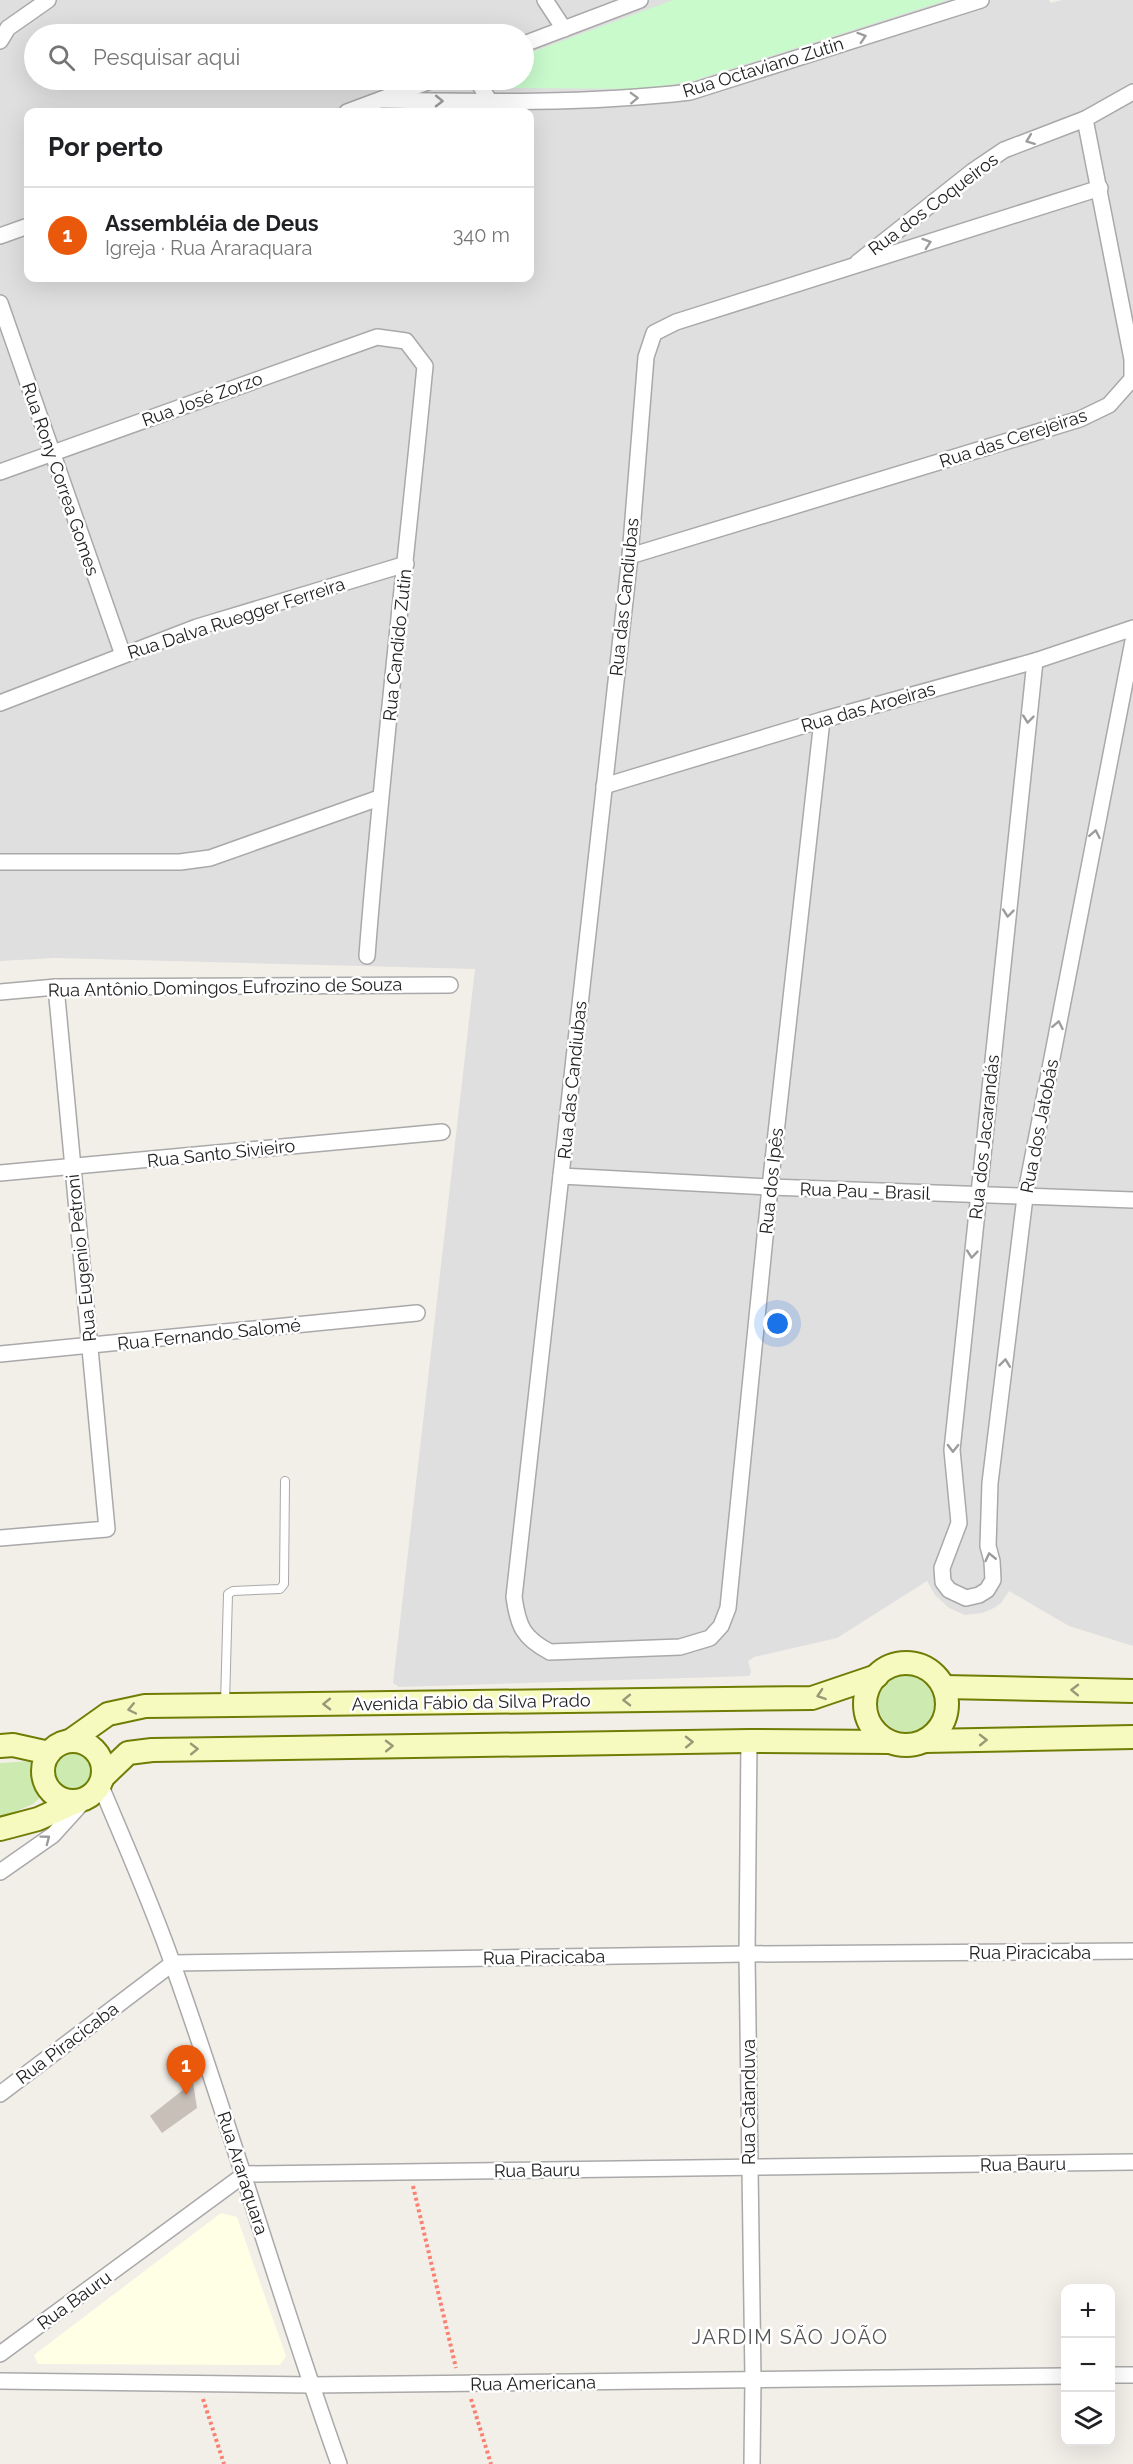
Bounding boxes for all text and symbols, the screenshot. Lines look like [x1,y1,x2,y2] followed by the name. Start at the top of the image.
[24,24,534,90] search box
[856,32,867,44] one-way arrow
[680,33,846,101] street label: Rua Octaviano Zutin
[45,41,78,74] icon: search
[93,44,240,70] text: Pesquisar aqui
[629,91,638,104] one-way arrow
[434,95,443,108] one-way arrow
[48,132,163,162] text: Por perto
[1026,133,1037,145] one-way arrow
[864,148,1002,260] street label: Rua dos Coqueiros
[105,210,319,236] text: Assembléia de Deus
[63,223,72,247] text: 1
[453,223,510,247] text: 340 m
[105,236,312,260] text: Igreja · Rua Araraquara
[921,238,932,251] one-way arrow
[139,367,265,431] street label: Rua José Zorzo
[18,380,104,579] street label: Rua Rony Correa Gomes
[937,404,1090,472] street label: Rua das Cerejeiras
[605,517,643,677] street label: Rua das Candiubas
[379,568,415,722] street label: Rua Candido Zutin
[125,573,347,663] street label: Rua Dalva Ruegger Ferreira
[798,678,938,736] street label: Rua das Aroeiras
[1022,715,1035,724] one-way arrow
[1088,829,1101,839] one-way arrow
[1002,909,1015,918] one-way arrow
[48,973,402,1001] street label: Rua Antônio Domingos Eufrozino de Souza
[553,1000,591,1160] street label: Rua das Candiubas
[1051,1021,1064,1031] one-way arrow
[965,1053,1003,1221] street label: Rua dos Jacarandás
[1016,1057,1062,1195] street label: Rua dos Jatobás
[755,1127,787,1235] street label: Rua dos Ipês
[146,1135,296,1171] street label: Rua Santo Sivieiro
[62,1173,100,1343] street label: Rua Eugenio Petroni
[799,1178,931,1204] street label: Rua Pau - Brasil
[966,1249,979,1258] one-way arrow
[763,1309,792,1338] your location
[116,1314,302,1354] street label: Rua Fernando Salomé
[998,1358,1010,1367] one-way arrow
[947,1443,960,1452] one-way arrow
[984,1552,997,1562] one-way arrow
[1070,1684,1079,1696] one-way arrow
[817,1688,827,1700] one-way arrow
[351,1689,591,1715] street label: Avenida Fábio da Silva Prado
[623,1694,632,1706] one-way arrow
[323,1698,332,1710] one-way arrow
[128,1701,138,1714] one-way arrow
[979,1734,988,1746] one-way arrow
[684,1735,693,1748] one-way arrow
[384,1740,393,1752] one-way arrow
[189,1743,198,1755] one-way arrow
[40,1835,51,1846] one-way arrow
[969,1942,1091,1963] street label: Rua Piracicaba
[483,1945,605,1969] street label: Rua Piracicaba
[12,1998,122,2088] street label: Rua Piracicaba
[738,2039,759,2165] street label: Rua Catanduva
[166,2046,206,2095] pin: 1
[213,2109,273,2237] street label: Rua Araraquara
[980,2153,1066,2175] street label: Rua Bauru
[494,2159,580,2181] street label: Rua Bauru
[33,2266,115,2334] street label: Rua Bauru
[1061,2284,1115,2446] map controls
[1061,2284,1115,2338] button: +
[692,2325,888,2349] district label: JARDIM SÃO JOÃO
[1061,2338,1115,2392] button: −
[470,2371,596,2395] street label: Rua Americana
[1061,2392,1115,2446] button: layers

